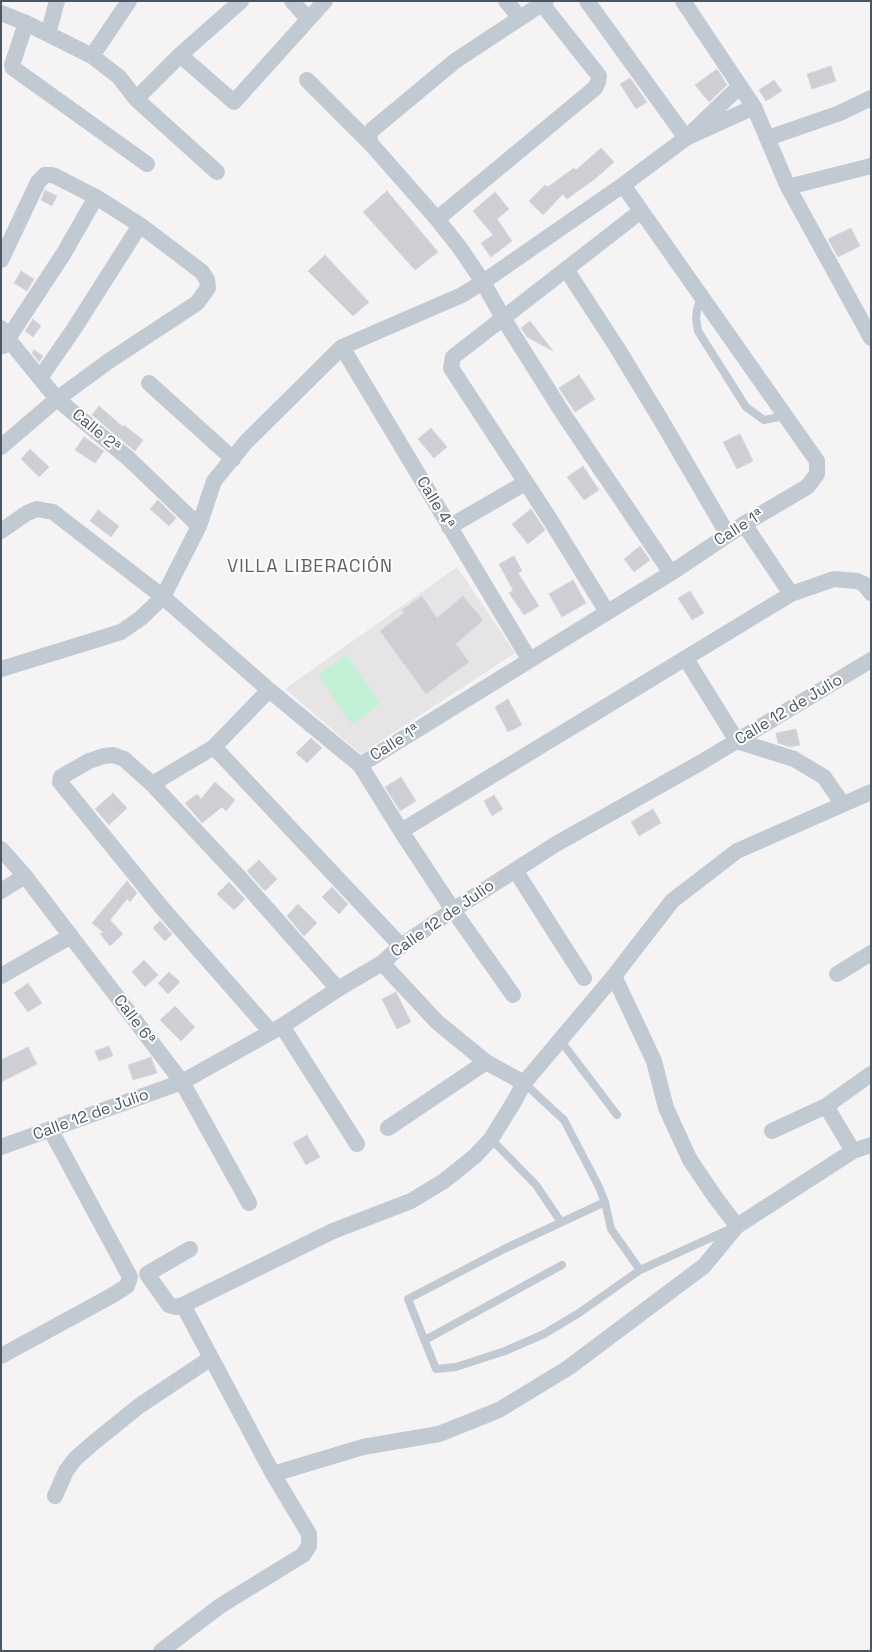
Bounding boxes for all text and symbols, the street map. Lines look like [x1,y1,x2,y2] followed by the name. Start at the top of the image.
[68,405,124,457] street label: Calle 2ª
[412,473,458,533] street label: Calle 4ª
[711,505,767,551] street label: Calle 1ª
[225,556,395,578] district label: VILLA LIBERACIÓN
[732,670,846,750] street label: Calle 12 de Julio
[367,720,423,766] street label: Calle 1ª
[388,876,498,962] street label: Calle 12 de Julio
[109,991,159,1049] street label: Calle 6ª
[30,1085,152,1145] street label: Calle 12 de Julio

